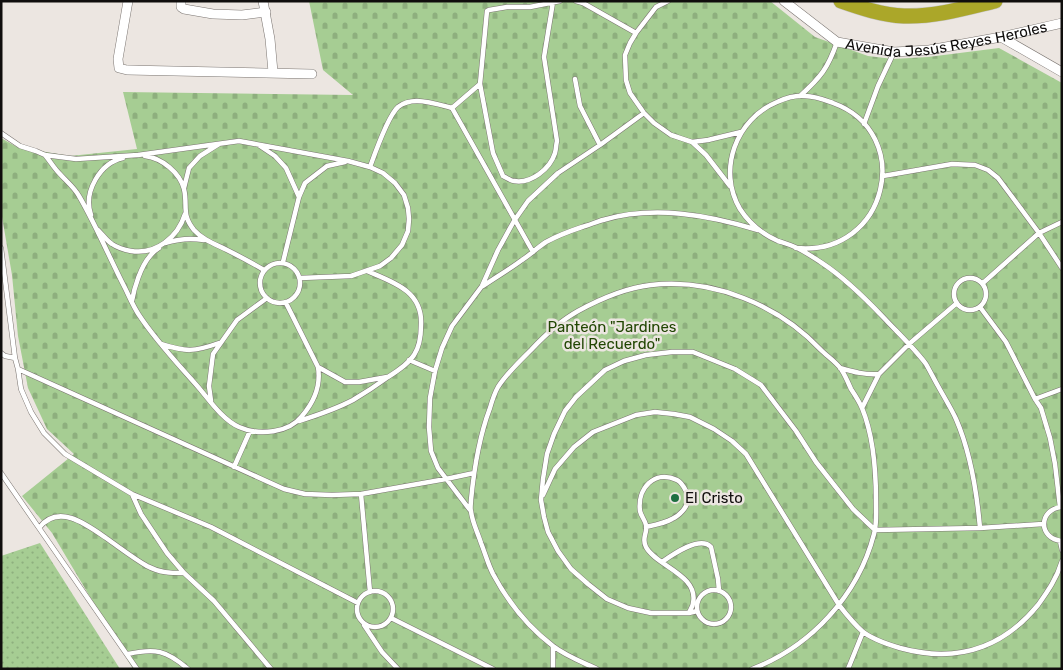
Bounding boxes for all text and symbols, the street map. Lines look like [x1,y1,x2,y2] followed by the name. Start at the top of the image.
[844,18,1049,61] street label: Avenida Jesús Reyes Heroles
[548,318,677,353] park label: Panteón "Jardines del Recuerdo"
[685,489,743,507] place label: El Cristo
[669,492,681,504] marker: El Cristo

